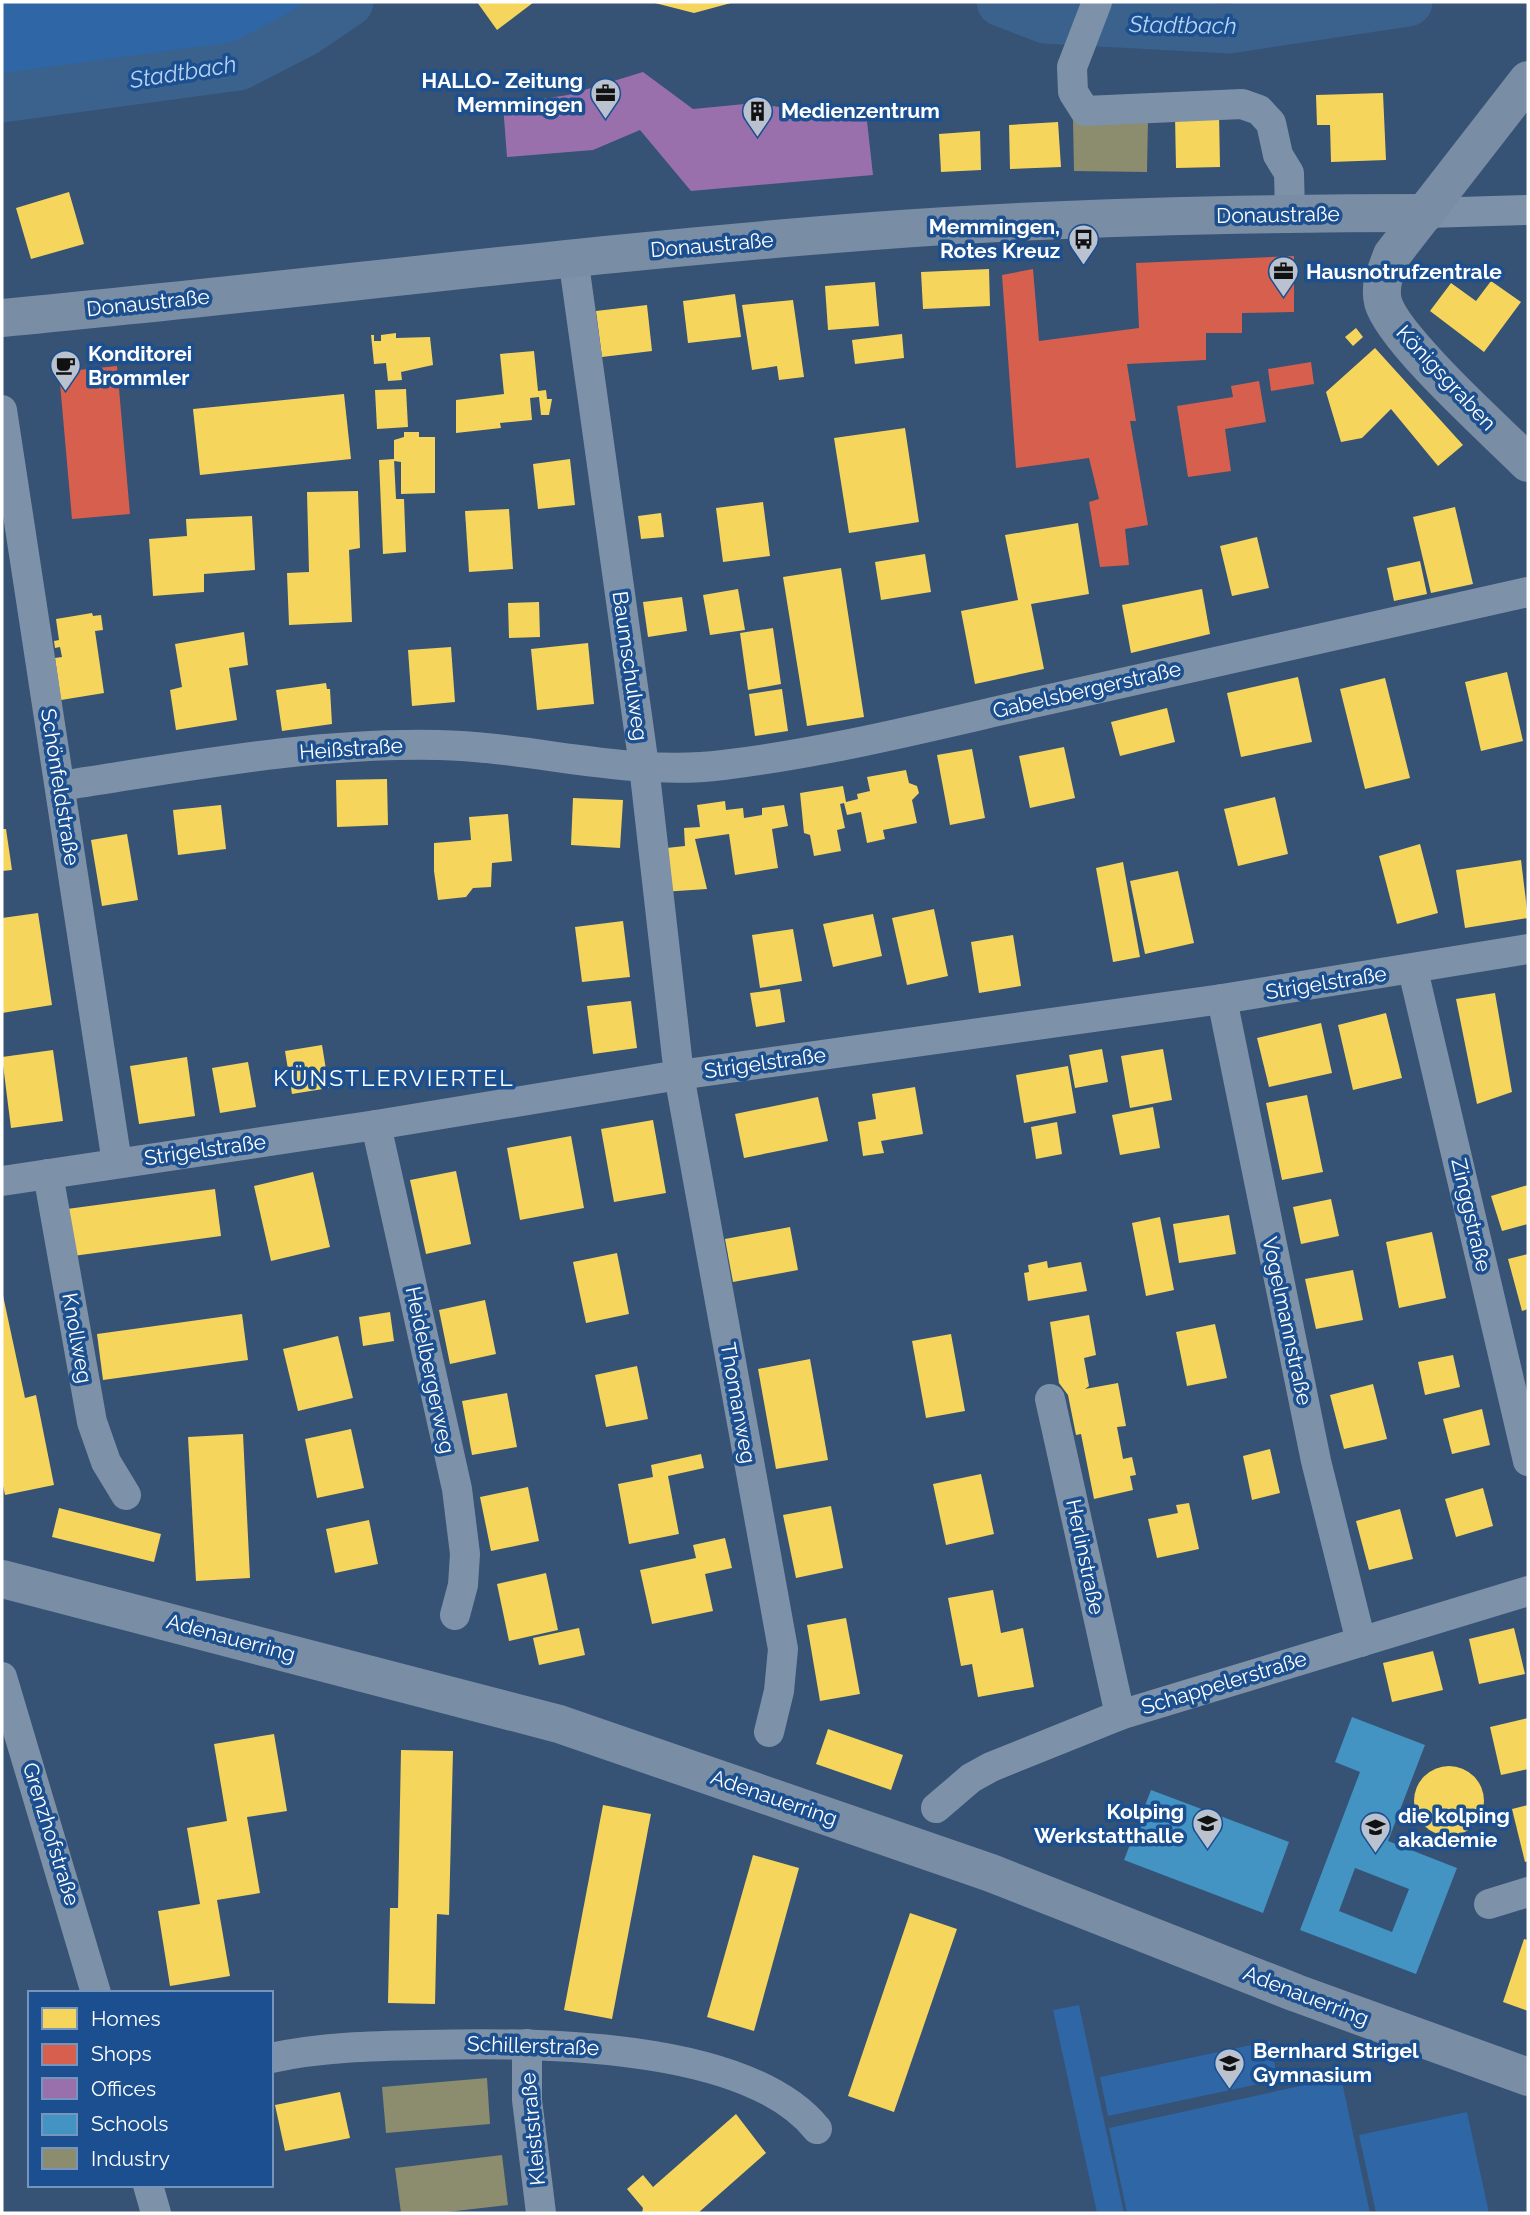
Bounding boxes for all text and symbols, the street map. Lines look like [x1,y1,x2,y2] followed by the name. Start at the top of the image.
[1128,10,1237,39] water label: Stadtbach
[127,50,238,93] water label: Stadtbach
[421,68,583,117] place label: HALLO- Zeitung Memmingen
[589,76,623,120] office icon: HALLO- Zeitung Memmingen
[741,94,775,138] building icon: Medienzentrum
[781,98,940,123] place label: Medienzentrum
[1216,201,1340,228] street label: Donaustraße
[929,214,1060,263] place label: Memmingen, Rotes Kreuz
[1066,222,1100,266] bus stop icon: Memmingen, Rotes Kreuz
[649,227,775,262] street label: Donaustraße
[1266,255,1300,299] office icon: Hausnotrufzentrale
[1306,259,1502,284] place label: Hausnotrufzentrale
[85,284,211,321] street label: Donaustraße
[1391,320,1501,435] street label: Königsgraben
[88,341,192,390] place label: Konditorei Brommler
[48,349,82,393] cafe icon: Konditorei Brommler
[608,589,653,742] street label: Baumschulweg
[990,656,1183,723] street label: Gabelsbergerstraße
[36,707,85,867] street label: Schönfeldstraße
[298,732,404,765] street label: Heißstraße
[1264,961,1388,1004] street label: Strigelstraße
[703,1042,827,1083] street label: Strigelstraße
[273,1064,515,1091] district label: KÜNSTLERVIERTEL
[143,1129,267,1170] street label: Strigelstraße
[1446,1156,1497,1274] street label: Zinggstraße
[1257,1234,1318,1407] street label: Vogelmannstraße
[401,1284,460,1456] street label: Heidelbergerweg
[57,1291,98,1385] street label: Knollweg
[716,1341,761,1465] street label: Thomanweg
[1061,1497,1110,1617] street label: Herlinstraße
[164,1608,298,1667] street label: Adenauerring
[1138,1646,1309,1720] street label: Schappelerstraße
[18,1759,85,1908] street label: Grenzhofstraße
[708,1764,841,1831] street label: Adenauerring
[1034,1799,1184,1848] place label: Kolping Werkstatthalle
[1398,1803,1510,1852] place label: die kolping akademie
[1190,1807,1224,1851] school or university icon: Kolping Werkstatthalle
[1358,1811,1392,1855] school or university icon: die kolping akademie
[1240,1960,1372,2031] street label: Adenauerring
[28,1991,273,2187] legend
[91,2006,161,2031] text: Homes
[467,2031,599,2060] street label: Schillerstraße
[1253,2038,1419,2087] place label: Bernhard Strigel Gymnasium
[91,2041,152,2066] text: Shops
[1213,2046,1247,2090] school or university icon: Bernhard Strigel Gymnasium
[515,2072,550,2186] street label: Kleiststraße
[91,2076,156,2101] text: Offices
[91,2111,168,2136] text: Schools
[91,2146,170,2171] text: Industry

